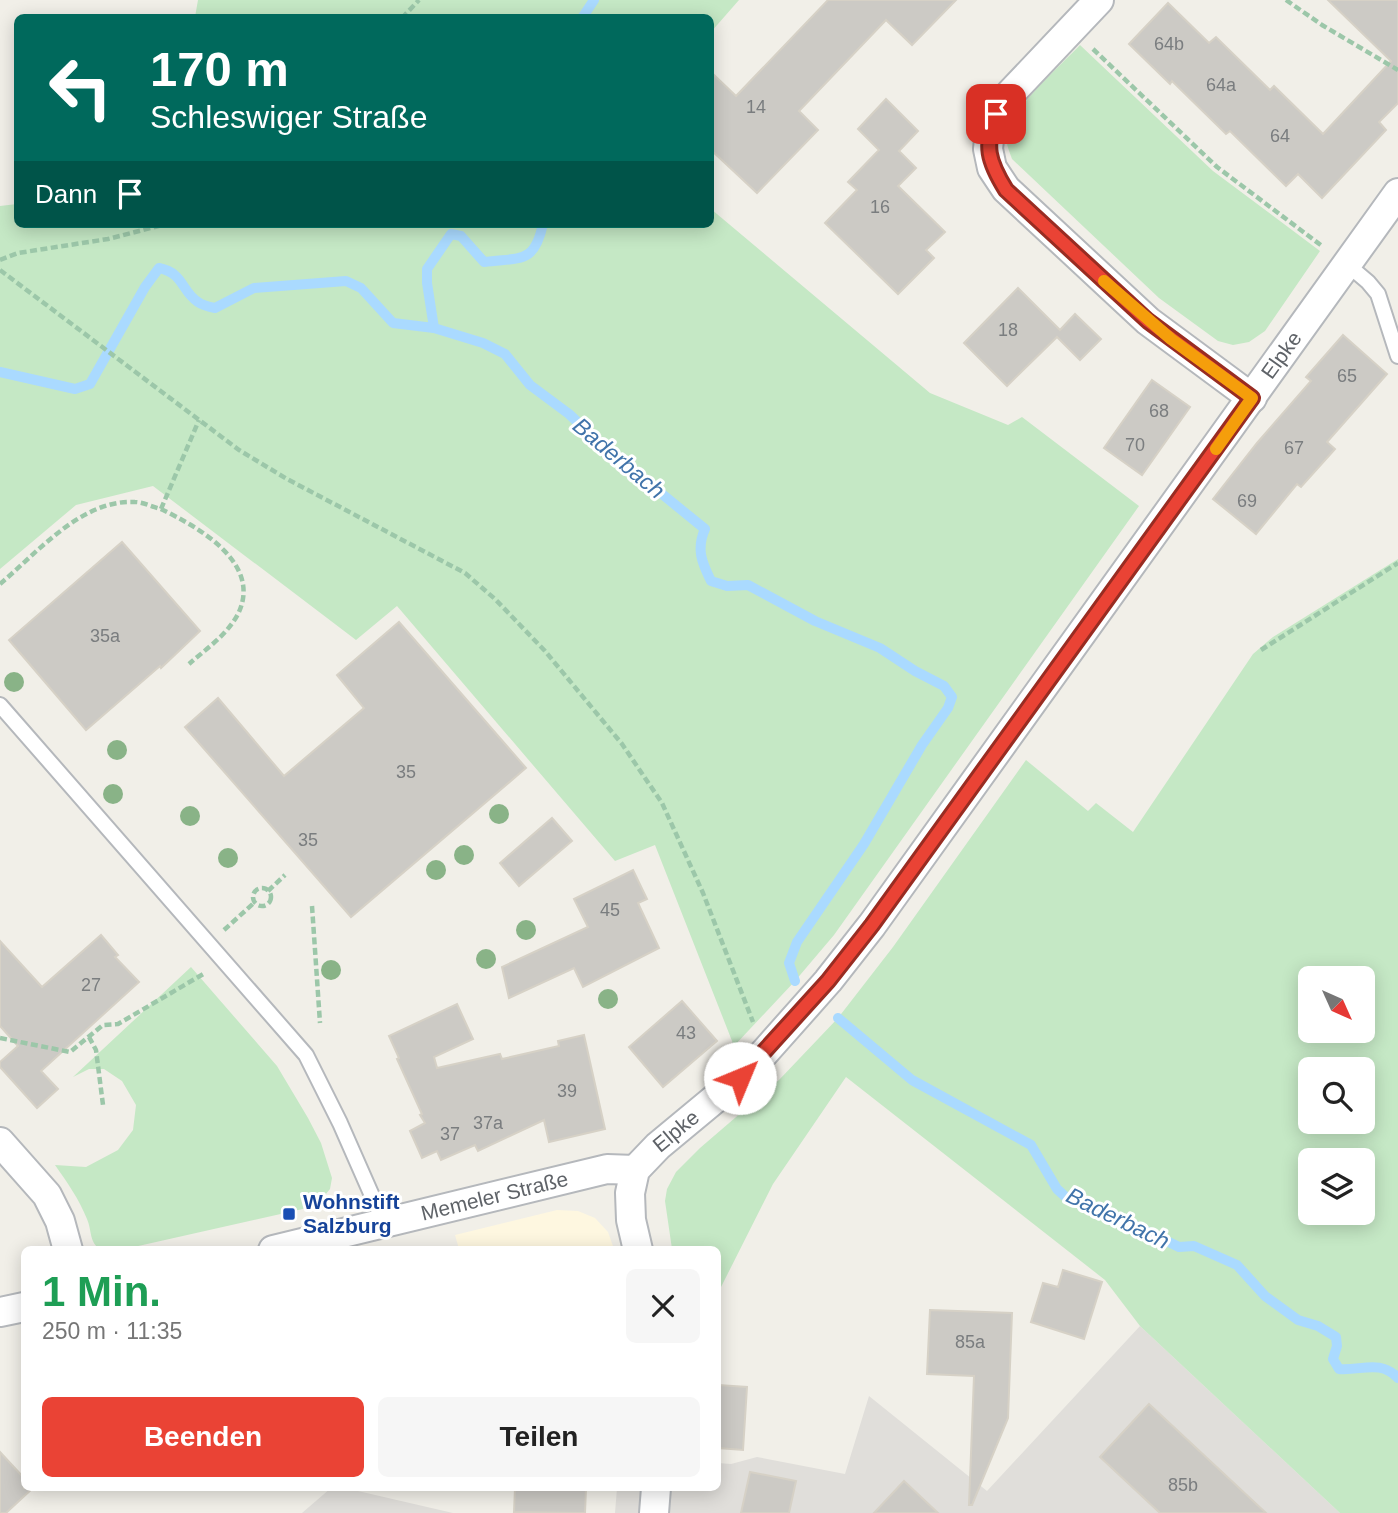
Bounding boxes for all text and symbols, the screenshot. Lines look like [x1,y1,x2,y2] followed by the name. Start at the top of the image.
[1154,34,1184,54] house number: 64b
[35,42,126,133] icon: left
[150,42,289,96] text: 170 m
[1206,75,1237,95] house number: 64a
[966,84,1026,144] pin
[977,95,1015,133] icon: arrive
[746,97,766,117] house number: 14
[150,99,427,135] text: Schleswiger Straße
[1270,126,1290,146] house number: 64
[111,175,149,213] icon: arrive
[35,179,97,209] text: Dann
[870,197,890,217] house number: 16
[998,320,1018,340] house number: 18
[1256,327,1306,383] street label: Elpke
[1337,366,1357,386] house number: 65
[1149,401,1169,421] house number: 68
[568,412,670,504] water label: Baderbach
[1125,435,1145,455] house number: 70
[1284,438,1304,458] house number: 67
[1237,491,1257,511] house number: 69
[90,626,121,646] house number: 35a
[396,762,416,782] house number: 35
[298,830,318,850] house number: 35
[600,900,620,920] house number: 45
[1298,966,1376,1043] north arrow
[1298,966,1375,1225] map controls
[81,975,101,995] house number: 27
[676,1023,696,1043] house number: 43
[703,1041,777,1115] position arrow
[1298,1057,1375,1134] button: search
[557,1081,577,1101] house number: 39
[648,1105,703,1156] street label: Elpke
[473,1113,504,1133] house number: 37a
[440,1124,460,1144] house number: 37
[1298,1148,1375,1225] button: layers
[419,1167,570,1225] street label: Memeler Straße
[1062,1182,1174,1254] water label: Baderbach
[303,1190,399,1237] place label: Wohnstift Salzburg
[281,1206,297,1222] marker: Wohnstift Salzburg
[42,1268,161,1315] text: 1 Min.
[626,1269,700,1343] button: close
[42,1318,182,1344] text: 250 m · 11:35
[955,1332,986,1352] house number: 85a
[42,1397,364,1477] button: Beenden
[378,1397,700,1477] button: Teilen
[1168,1475,1198,1495] house number: 85b

